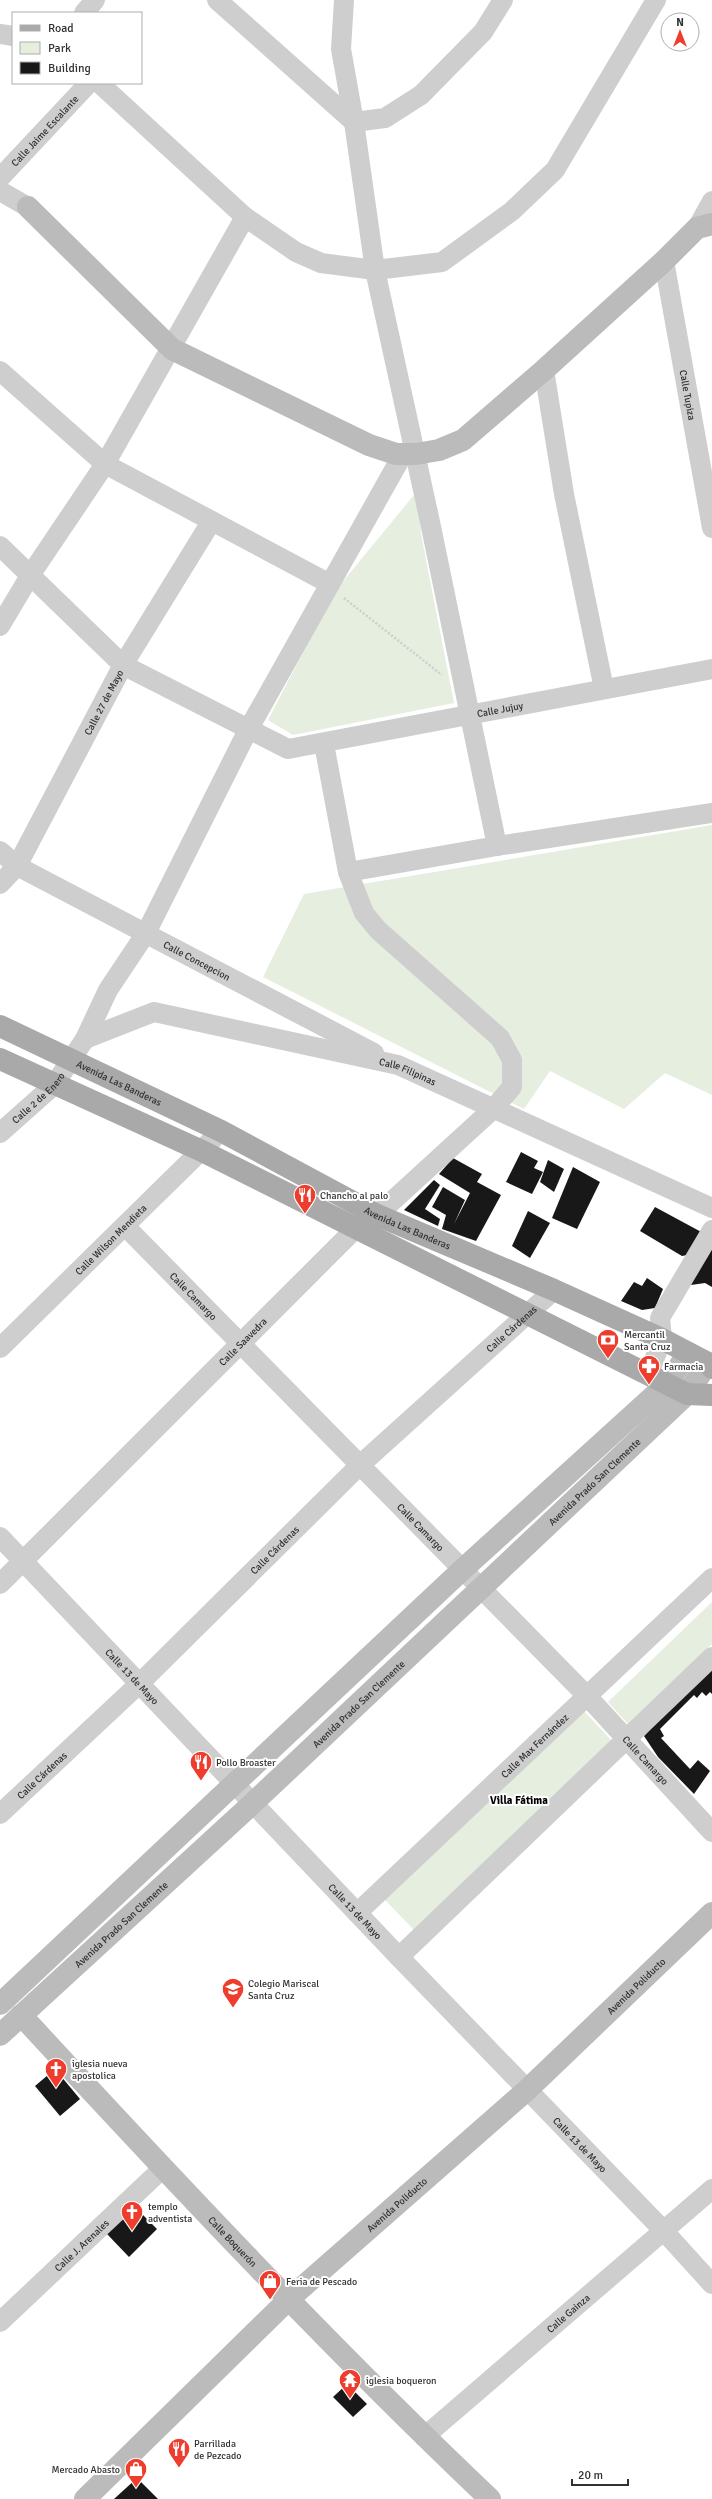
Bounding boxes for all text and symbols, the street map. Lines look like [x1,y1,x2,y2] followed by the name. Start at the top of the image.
[12,12,142,84] legend
[660,12,700,52] north arrow
[676,16,684,29] text: N
[48,21,74,36] text: Road
[48,41,71,56] text: Park
[48,61,91,76] text: Building
[9,93,81,169] street label: Calle Jaime Escalante
[677,369,698,421] street label: Calle Tupiza
[82,668,126,737] street label: Calle 27 de Mayo
[476,700,525,720] street label: Calle Jujuy
[161,939,232,984] street label: Calle Concepcion
[378,1056,438,1089] street label: Calle Filipinas
[74,1058,164,1109] street label: Avenida Las Banderas
[10,1070,68,1127] street label: Calle 2 de Enero
[292,1182,318,1215] restaurant icon: Chancho al palo
[320,1190,388,1202] place label: Chancho al palo
[73,1202,150,1278] street label: Calle Wilson Mendieta
[362,1204,453,1253] street label: Avenida Las Banderas
[167,1270,219,1323] street label: Calle Camargo
[484,1303,540,1355] street label: Calle Cárdenas
[217,1316,270,1369] street label: Calle Saavedra
[595,1327,621,1360] bank icon: Mercantil Santa Cruz
[624,1329,671,1353] place label: Mercantil Santa Cruz
[636,1353,662,1386] pharmacy icon: Farmacia
[664,1361,703,1373] place label: Farmacia
[546,1436,643,1529] street label: Avenida Prado San Clemente
[394,1501,446,1554] street label: Calle Camargo
[248,1523,302,1577] street label: Calle Cárdenas
[102,1647,161,1707] street label: Calle 13 de Mayo
[310,1658,408,1751] street label: Avenida Prado San Clemente
[499,1711,572,1781] street label: Calle Max Fernández
[620,1734,671,1788] street label: Calle Camargo
[15,1749,70,1802] street label: Calle Cárdenas
[188,1749,214,1782] restaurant icon: Pollo Broaster
[216,1757,276,1769] place label: Pollo Broaster
[490,1794,548,1807] district label: Villa Fátima
[72,1879,171,1971] street label: Avenida Prado San Clemente
[325,1881,384,1942] street label: Calle 13 de Mayo
[605,1956,668,2017] street label: Avenida Poliducto
[220,1976,246,2009] school or university icon: Colegio Mariscal Santa Cruz
[248,1978,319,2002] place label: Colegio Mariscal Santa Cruz
[43,2056,69,2089] church icon: iglesia nueva apostolica
[72,2058,128,2082] place label: iglesia nueva apostolica
[550,2115,609,2175] street label: Calle 13 de Mayo
[365,2175,430,2235] street label: Avenida Poliducto
[119,2199,145,2232] church icon: templo adventista
[148,2201,192,2225] place label: templo adventista
[205,2214,259,2270] street label: Calle Boquerón
[52,2217,112,2274] street label: Calle J. Arenales
[257,2268,283,2301] shop icon: Feria de Pescado
[286,2276,357,2288] place label: Feria de Pescado
[545,2292,593,2336] street label: Calle Gainza
[337,2367,363,2400] temple icon: iglesia boqueron
[366,2375,437,2387] place label: iglesia boqueron
[166,2436,192,2469] restaurant icon: Parrillada de Pezcado
[194,2438,241,2462] place label: Parrillada de Pezcado
[123,2456,149,2489] shop icon: Mercado Abasto
[572,2461,628,2487] scale bar
[52,2464,120,2476] place label: Mercado Abasto
[578,2468,603,2483] text: 20 m

